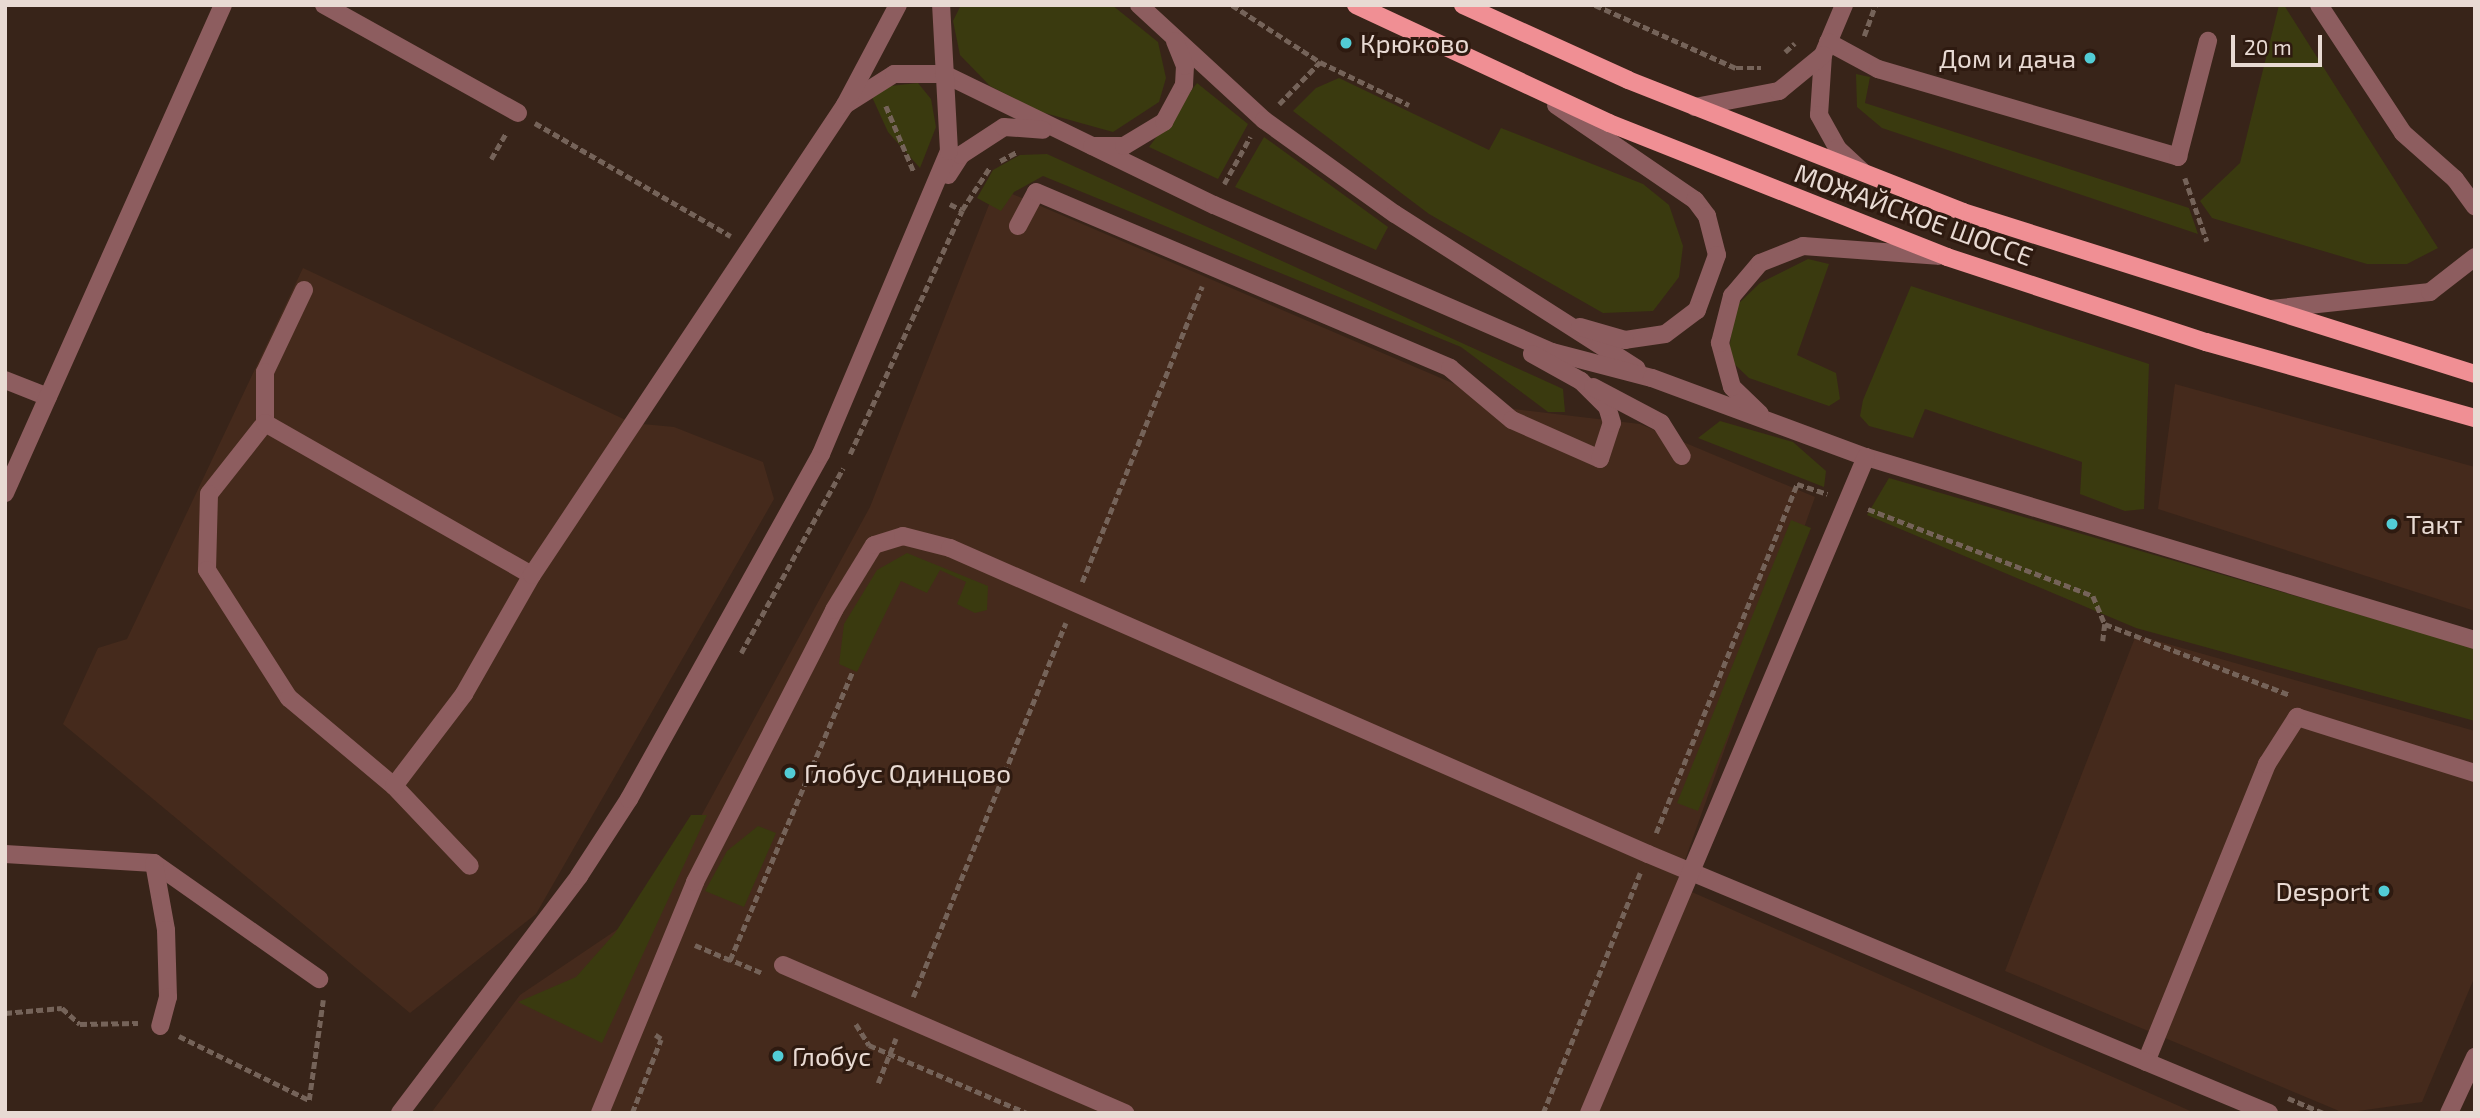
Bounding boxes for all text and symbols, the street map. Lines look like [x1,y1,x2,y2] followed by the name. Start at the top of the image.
[2235,21,2326,65] scale bar
[1360,27,1469,59] place label: Крюково
[2244,34,2292,59] text: 20 m
[1338,35,1354,51] marker: Крюково
[1939,42,2076,74] place label: Дом и дача
[2082,50,2098,66] marker: Дом и дача
[1791,156,2037,272] street label: МОЖАЙСКОЕ ШОССЕ
[2406,508,2462,540] place label: Такт
[2384,516,2400,532] marker: Такт
[804,757,1011,789] place label: Глобус Одинцово
[782,765,798,781] marker: Глобус Одинцово
[2275,875,2370,907] place label: Desport
[2376,883,2392,899] marker: Desport
[792,1040,871,1072] place label: Глобус
[770,1048,786,1064] marker: Глобус

